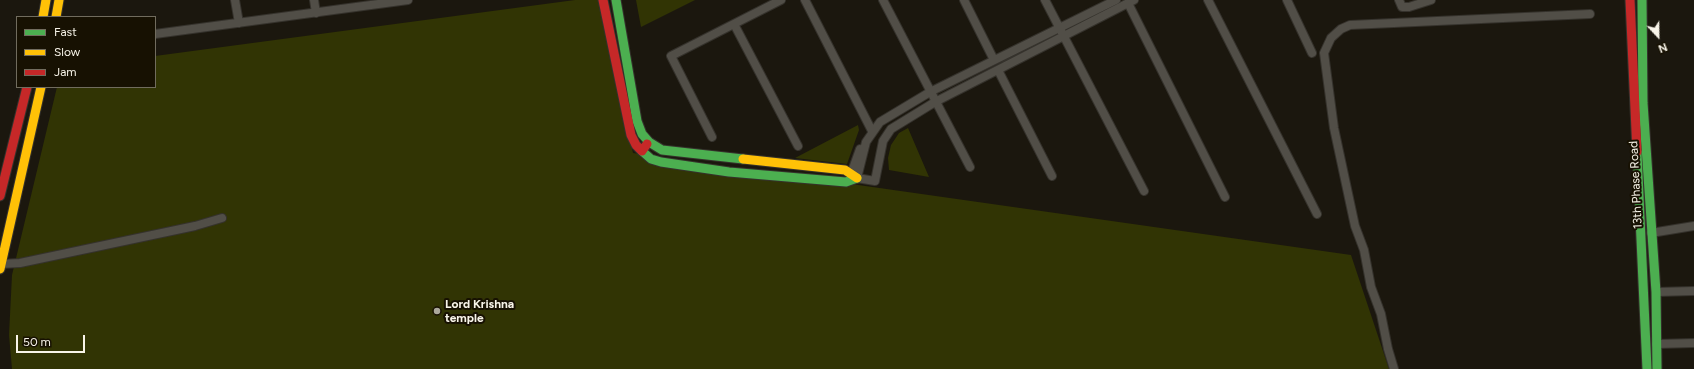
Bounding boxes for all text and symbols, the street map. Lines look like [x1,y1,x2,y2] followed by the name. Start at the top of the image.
[16,16,156,88] legend
[1638,16,1678,56] north arrow
[54,25,77,39] text: Fast
[1656,40,1669,55] text: N
[54,45,80,59] text: Slow
[54,65,77,79] text: Jam
[1627,141,1645,229] street label: 13th Phase Road
[445,297,514,325] place label: Lord Krishna temple
[432,306,442,316] marker: Lord Krishna temple
[18,327,87,353] scale bar
[23,335,51,349] text: 50 m

